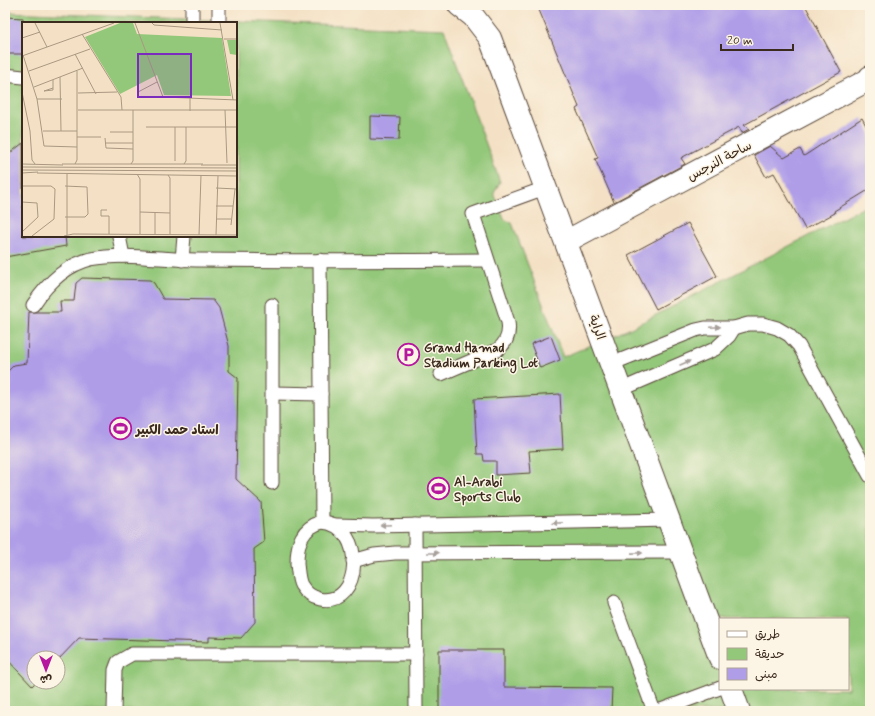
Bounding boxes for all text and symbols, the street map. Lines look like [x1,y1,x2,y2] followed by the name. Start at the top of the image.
[22,22,237,237] inset map
[721,26,793,52] scale bar
[727,33,753,49] text: 20 m
[684,137,755,186] street label: ساحة النرجس
[584,313,609,342] street label: الراية
[709,324,721,331] one-way arrow
[424,340,538,374] place label: Grand Hamad Stadium Parking Lot
[395,341,421,367] parking icon: Grand Hamad Stadium Parking Lot
[679,360,690,366] one-way arrow
[108,416,134,442] sports icon: استاد حمد الكبير
[134,422,219,439] place label: استاد حمد الكبير
[454,474,521,506] place label: Al-Arabi Sports Club
[425,475,451,501] sports icon: Al-Arabi Sports Club
[551,520,564,526] one-way arrow
[380,522,392,529] one-way arrow
[427,550,440,556] one-way arrow
[631,550,644,556] one-way arrow
[719,618,849,690] legend
[755,627,780,643] text: طريق
[755,647,784,663] text: حديقة
[26,650,66,690] north arrow
[755,667,778,683] text: مبنى
[40,672,52,686] text: ش

